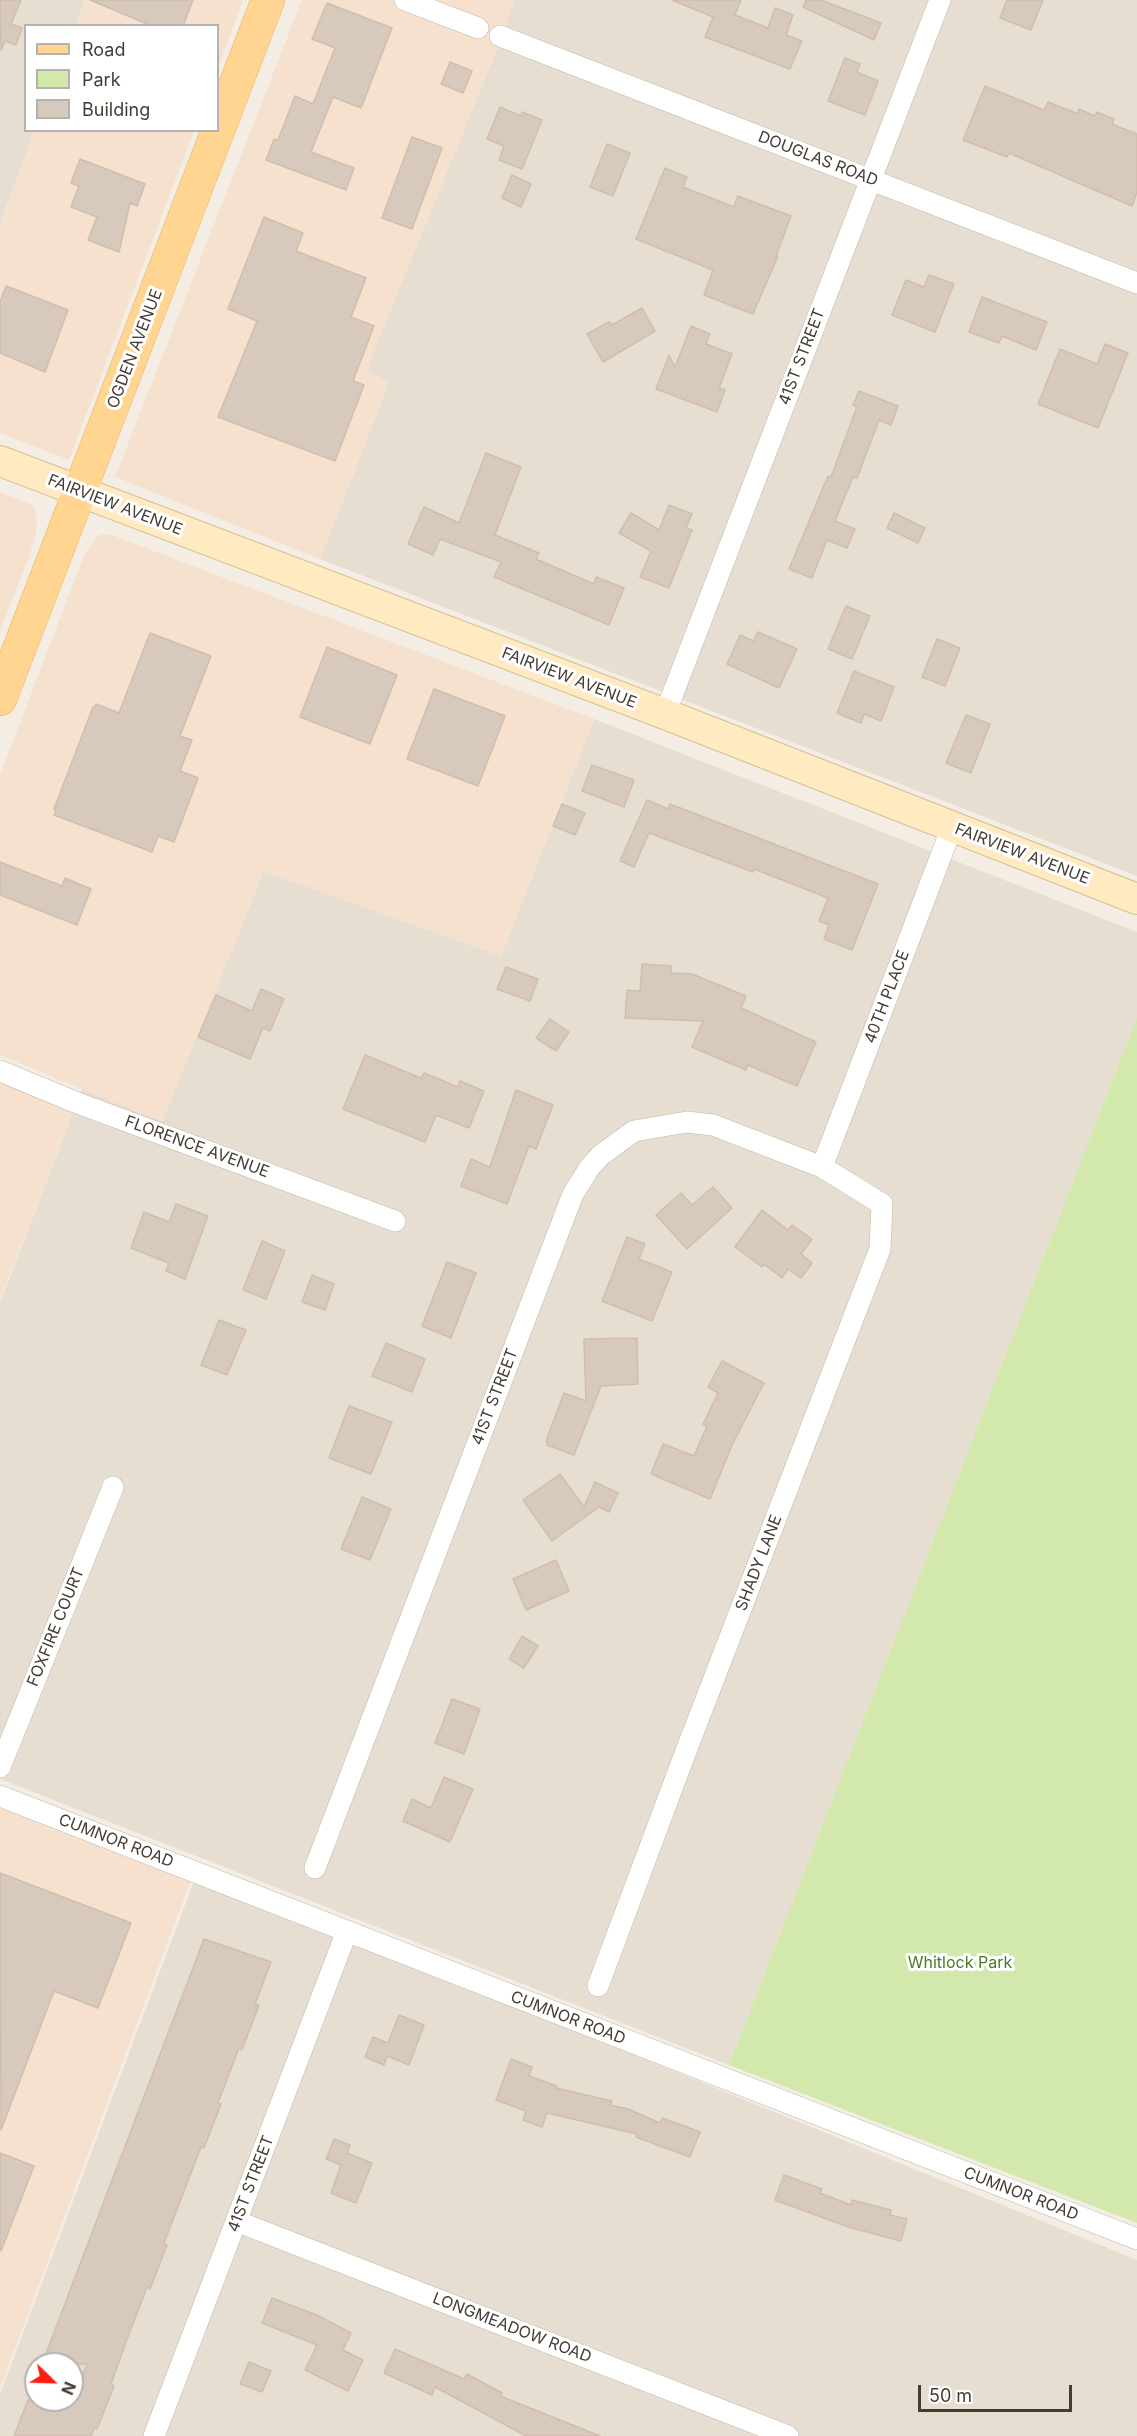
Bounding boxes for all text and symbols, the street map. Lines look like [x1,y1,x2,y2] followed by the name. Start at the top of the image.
[24,24,219,132] legend
[82,39,125,60] text: Road
[82,69,121,90] text: Park
[82,99,150,120] text: Building
[755,127,881,191] street label: DOUGLAS ROAD
[103,287,167,411] street label: OGDEN AVENUE
[775,306,829,408] street label: 41ST STREET
[45,470,185,540] street label: FAIRVIEW AVENUE
[499,643,639,713] street label: FAIRVIEW AVENUE
[952,819,1092,889] street label: FAIRVIEW AVENUE
[860,948,914,1046] street label: 40TH PLACE
[122,1112,272,1182] street label: FLORENCE AVENUE
[468,1346,522,1448] street label: 41ST STREET
[732,1512,786,1614] street label: SHADY LANE
[23,1565,89,1689] street label: FOXFIRE COURT
[56,1810,176,1872] street label: CUMNOR ROAD
[908,1953,1012,1973] park label: Whitlock Park
[508,1987,628,2049] street label: CUMNOR ROAD
[224,2133,278,2235] street label: 41ST STREET
[961,2163,1081,2225] street label: CUMNOR ROAD
[430,2289,594,2367] street label: LONGMEADOW ROAD
[24,2352,84,2412] north arrow
[921,2373,1076,2411] scale bar
[57,2379,80,2398] text: N
[929,2385,972,2406] text: 50 m

